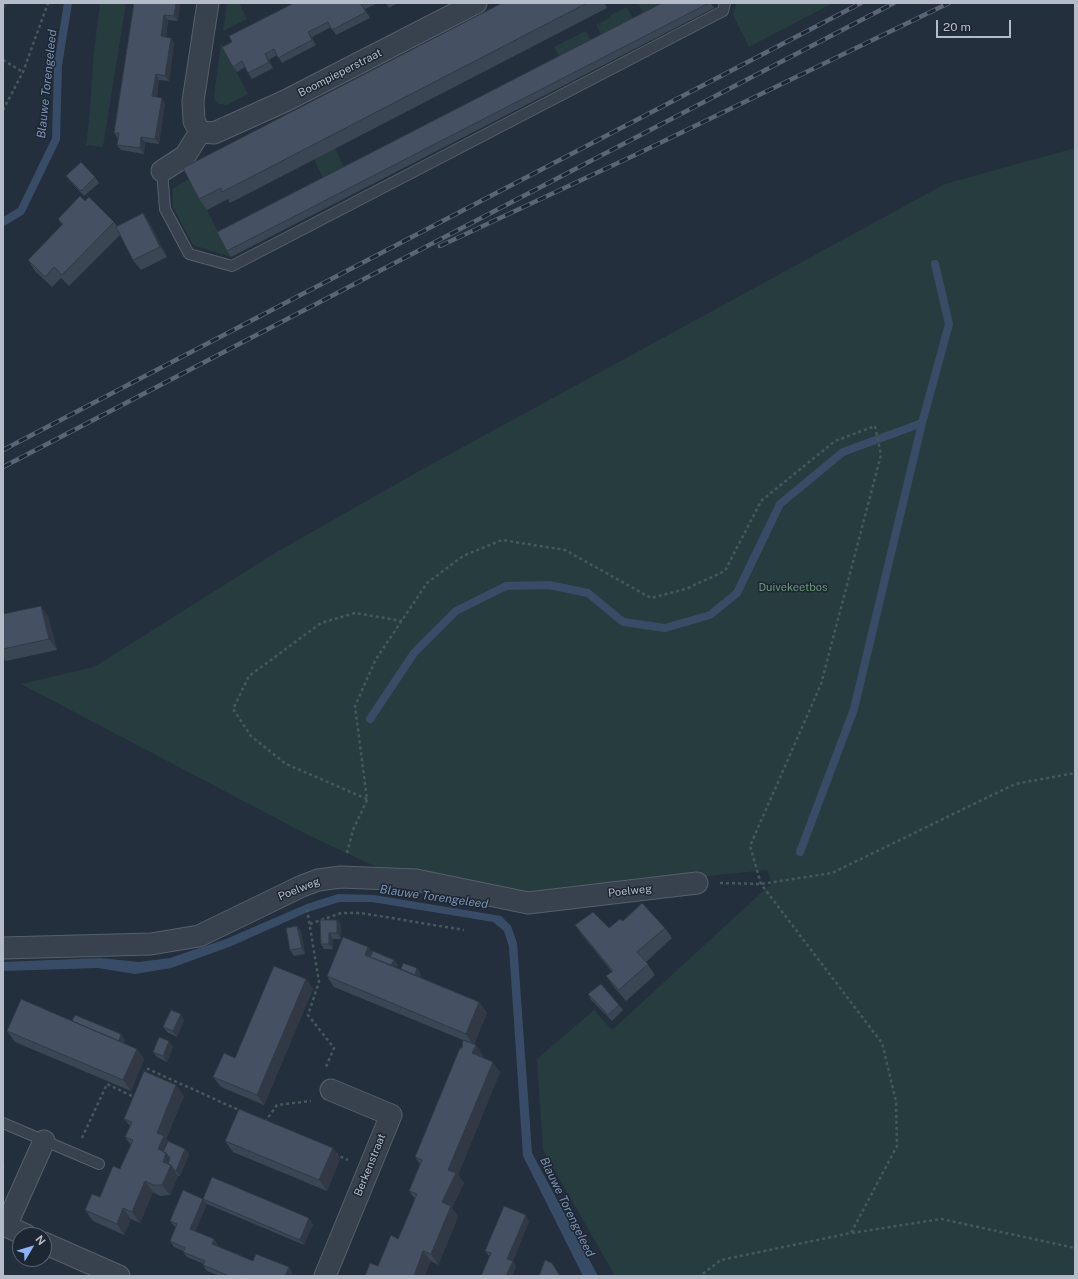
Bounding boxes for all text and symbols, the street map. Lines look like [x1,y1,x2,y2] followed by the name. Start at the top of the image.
[938,12,1013,38] scale bar
[943,20,971,34] text: 20 m
[34,29,60,139] water label: Blauwe Torengeleed
[296,46,384,100] street label: Boompieperstraat
[758,581,828,595] park label: Duivekeetbos
[276,875,322,903] street label: Poelweg
[379,882,489,912] water label: Blauwe Torengeleed
[607,882,653,900] street label: Poelweg
[351,1132,389,1198] street label: Berkenstraat
[537,1155,597,1259] water label: Blauwe Torengeleed
[12,1227,52,1267] north arrow
[33,1233,48,1247] text: N

